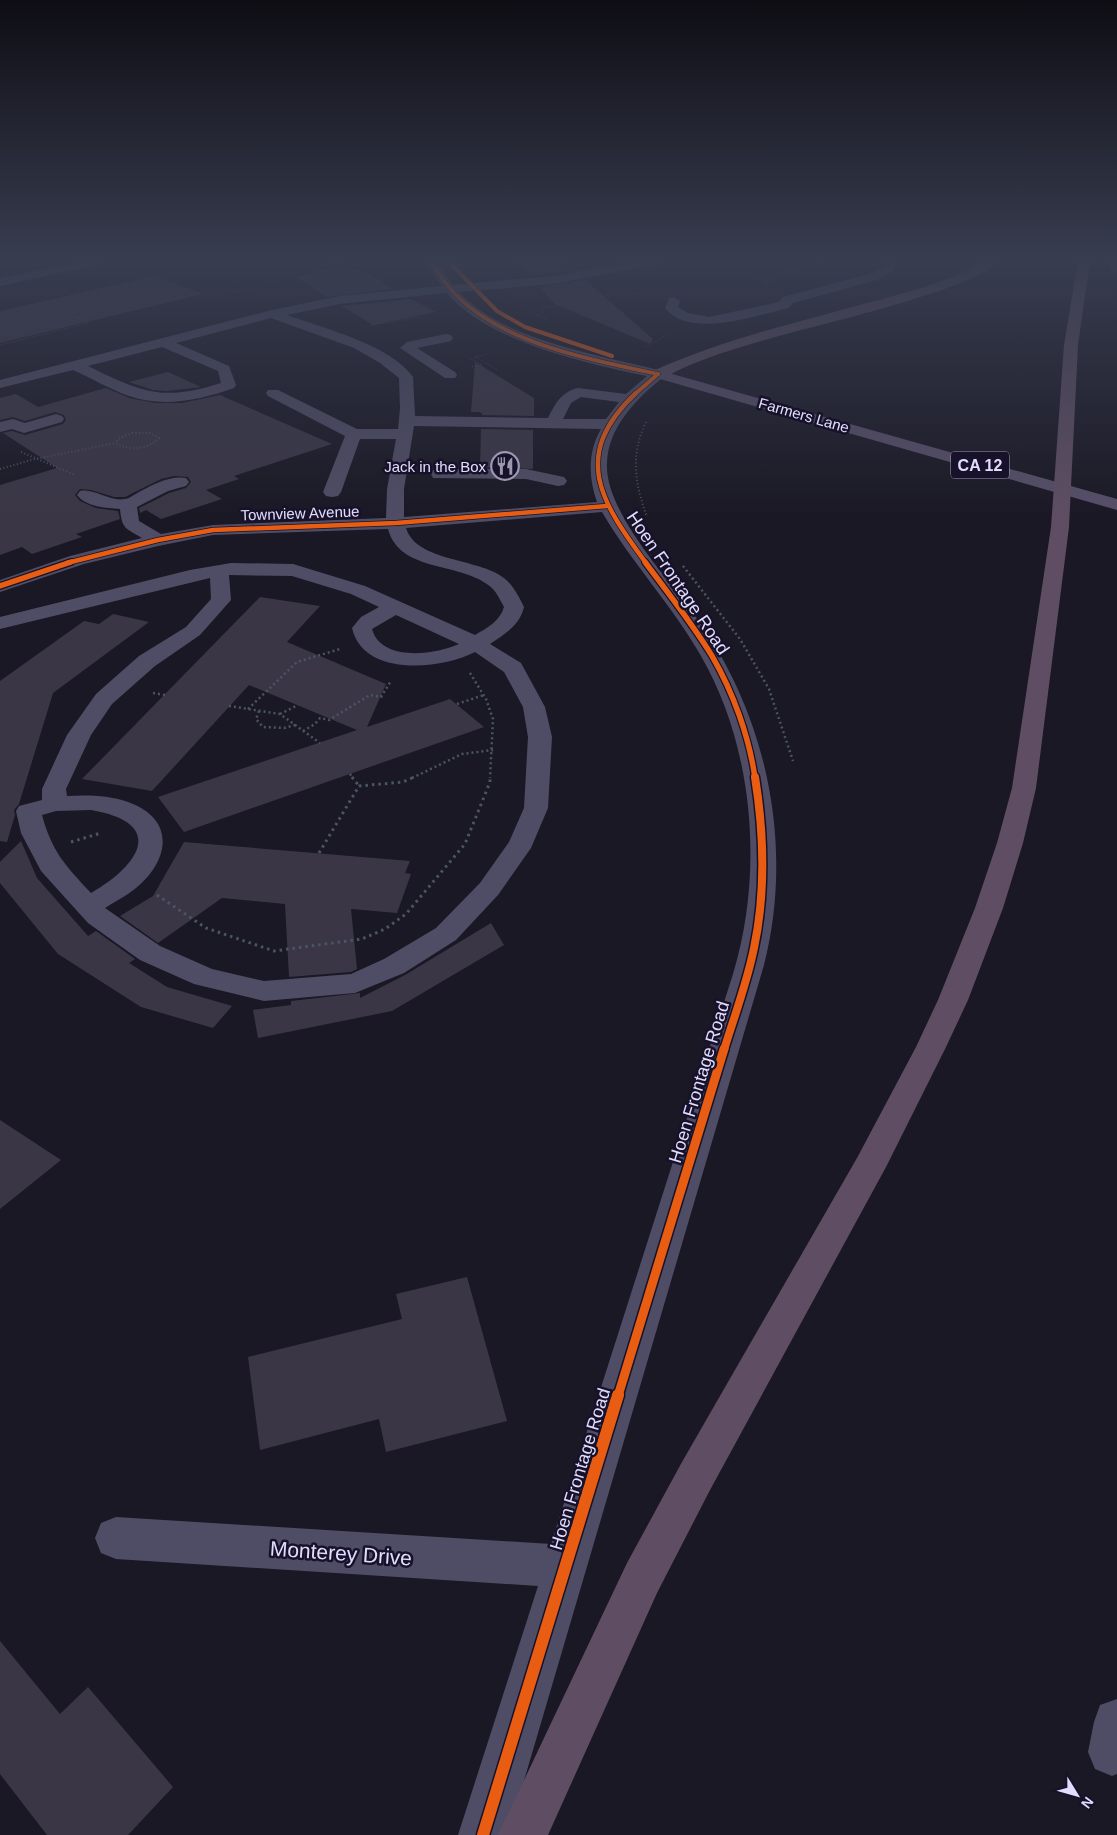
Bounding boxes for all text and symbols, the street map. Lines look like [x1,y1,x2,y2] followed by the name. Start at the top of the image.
[757,394,851,436] street label: Farmers Lane
[490,451,520,481] restaurant icon: Jack in the Box
[951,452,1009,478] road number: CA 12
[384,458,487,475] place label: Jack in the Box
[240,502,360,524] street label: Townview Avenue
[623,508,733,658] street label: Hoen Frontage Road
[665,999,733,1165] street label: Hoen Frontage Road
[546,1386,614,1552] street label: Hoen Frontage Road
[269,1537,413,1569] street label: Monterey Drive
[1052,1770,1102,1820] north arrow
[1078,1794,1097,1812] text: N

